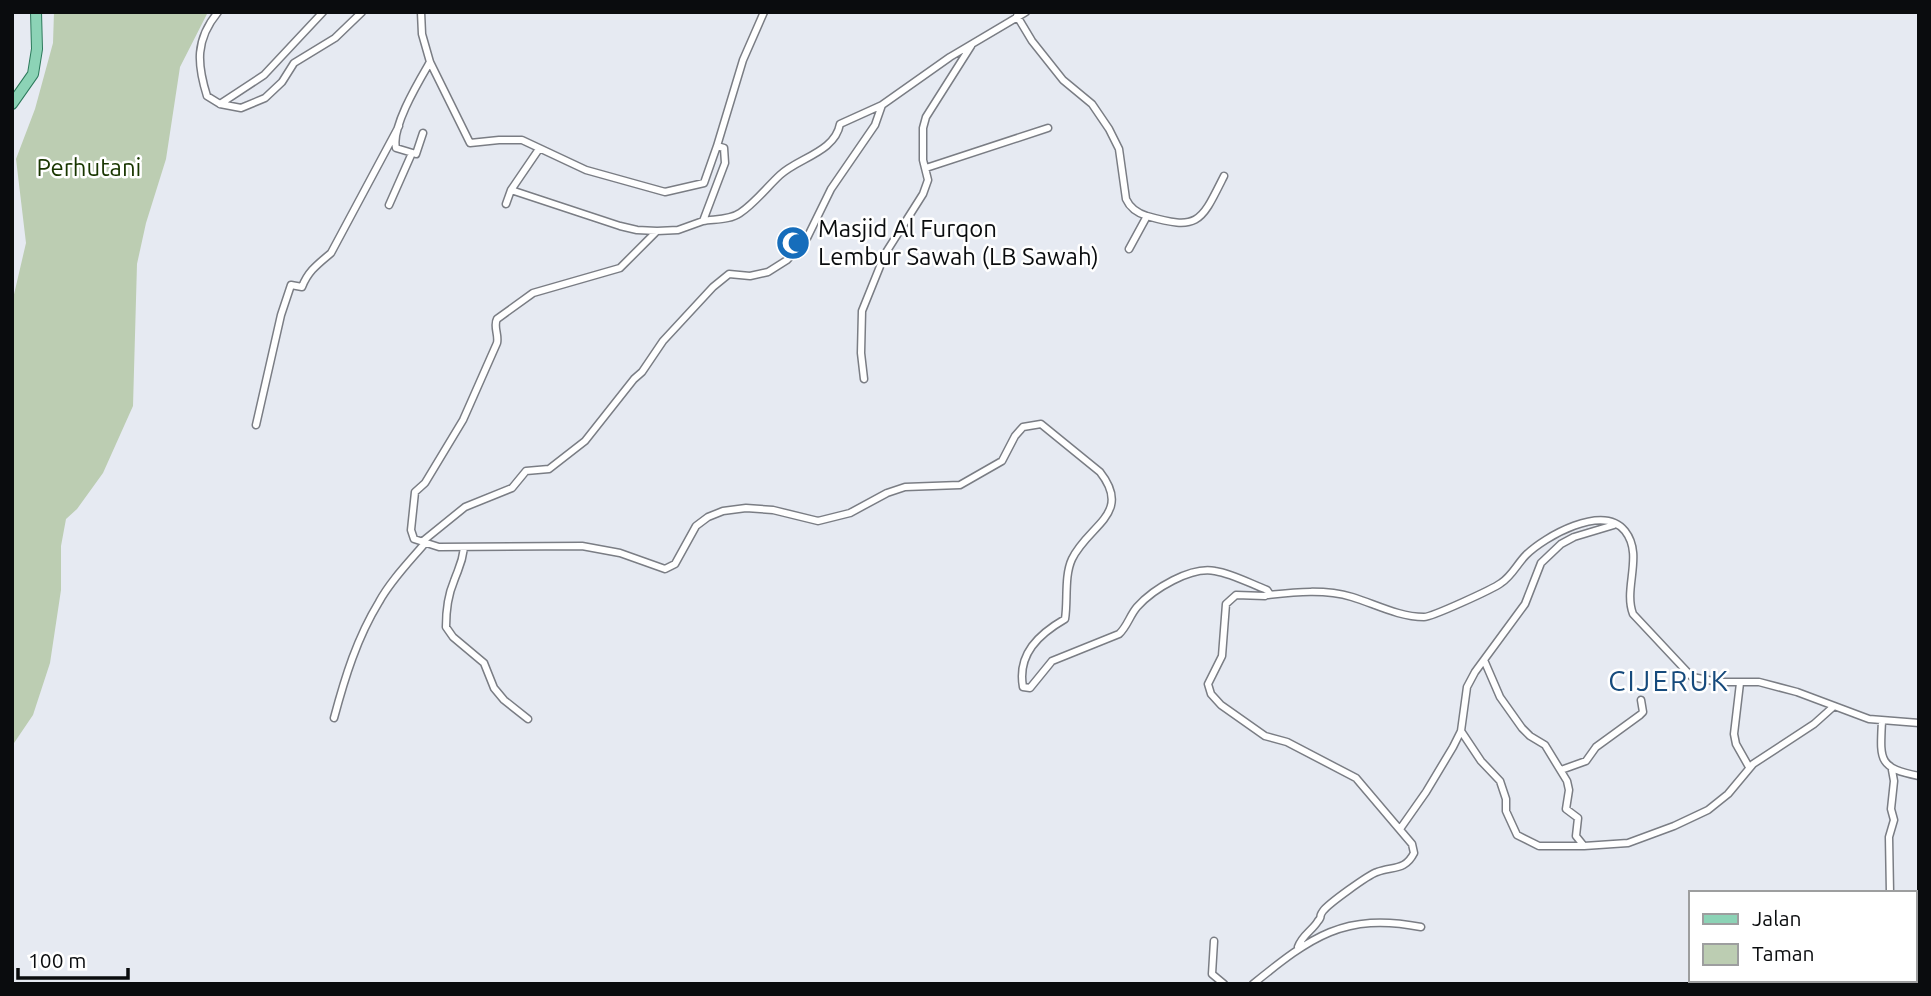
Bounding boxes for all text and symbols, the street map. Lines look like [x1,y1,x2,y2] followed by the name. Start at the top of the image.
[37,154,141,181] park label: Perhutani
[818,215,1099,270] place label: Masjid Al Furqon Lembur Sawah (LB Sawah)
[774,224,812,262] mosque icon: Masjid Al Furqon Lembur Sawah (LB Sawah)
[1608,665,1730,696] district label: CIJERUK
[1689,891,1917,982] legend
[1752,906,1801,930] text: Jalan
[18,936,128,980] scale bar
[1752,941,1815,965] text: Taman
[28,948,86,972] text: 100 m

